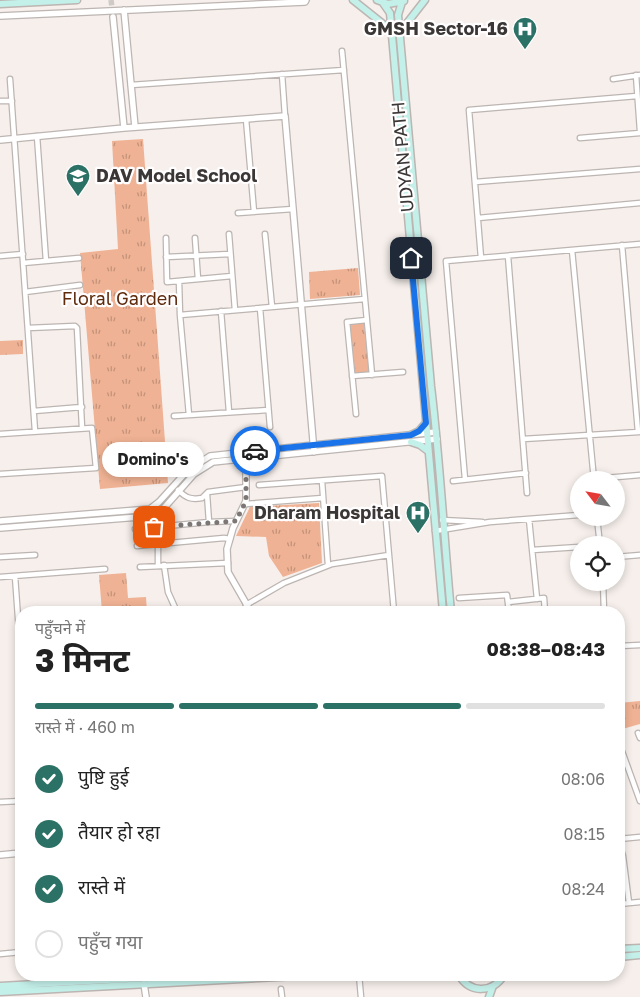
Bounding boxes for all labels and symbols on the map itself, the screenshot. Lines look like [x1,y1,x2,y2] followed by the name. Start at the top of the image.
[512,16,538,50] hospital icon: GMSH Sector-16
[364,17,508,39] place label: GMSH Sector-16
[386,101,418,213] street label: UDYAN PATH
[65,163,91,197] school or university icon: DAV Model School
[96,164,257,186] place label: DAV Model School
[390,237,432,279] pin
[62,287,178,309] park label: Floral Garden
[230,426,280,476] courier
[103,442,205,477] callout: Domino's
[570,471,625,526] north arrow
[405,500,431,534] hospital icon: Dharam Hospital
[254,501,400,523] place label: Dharam Hospital
[133,506,175,548] pin

